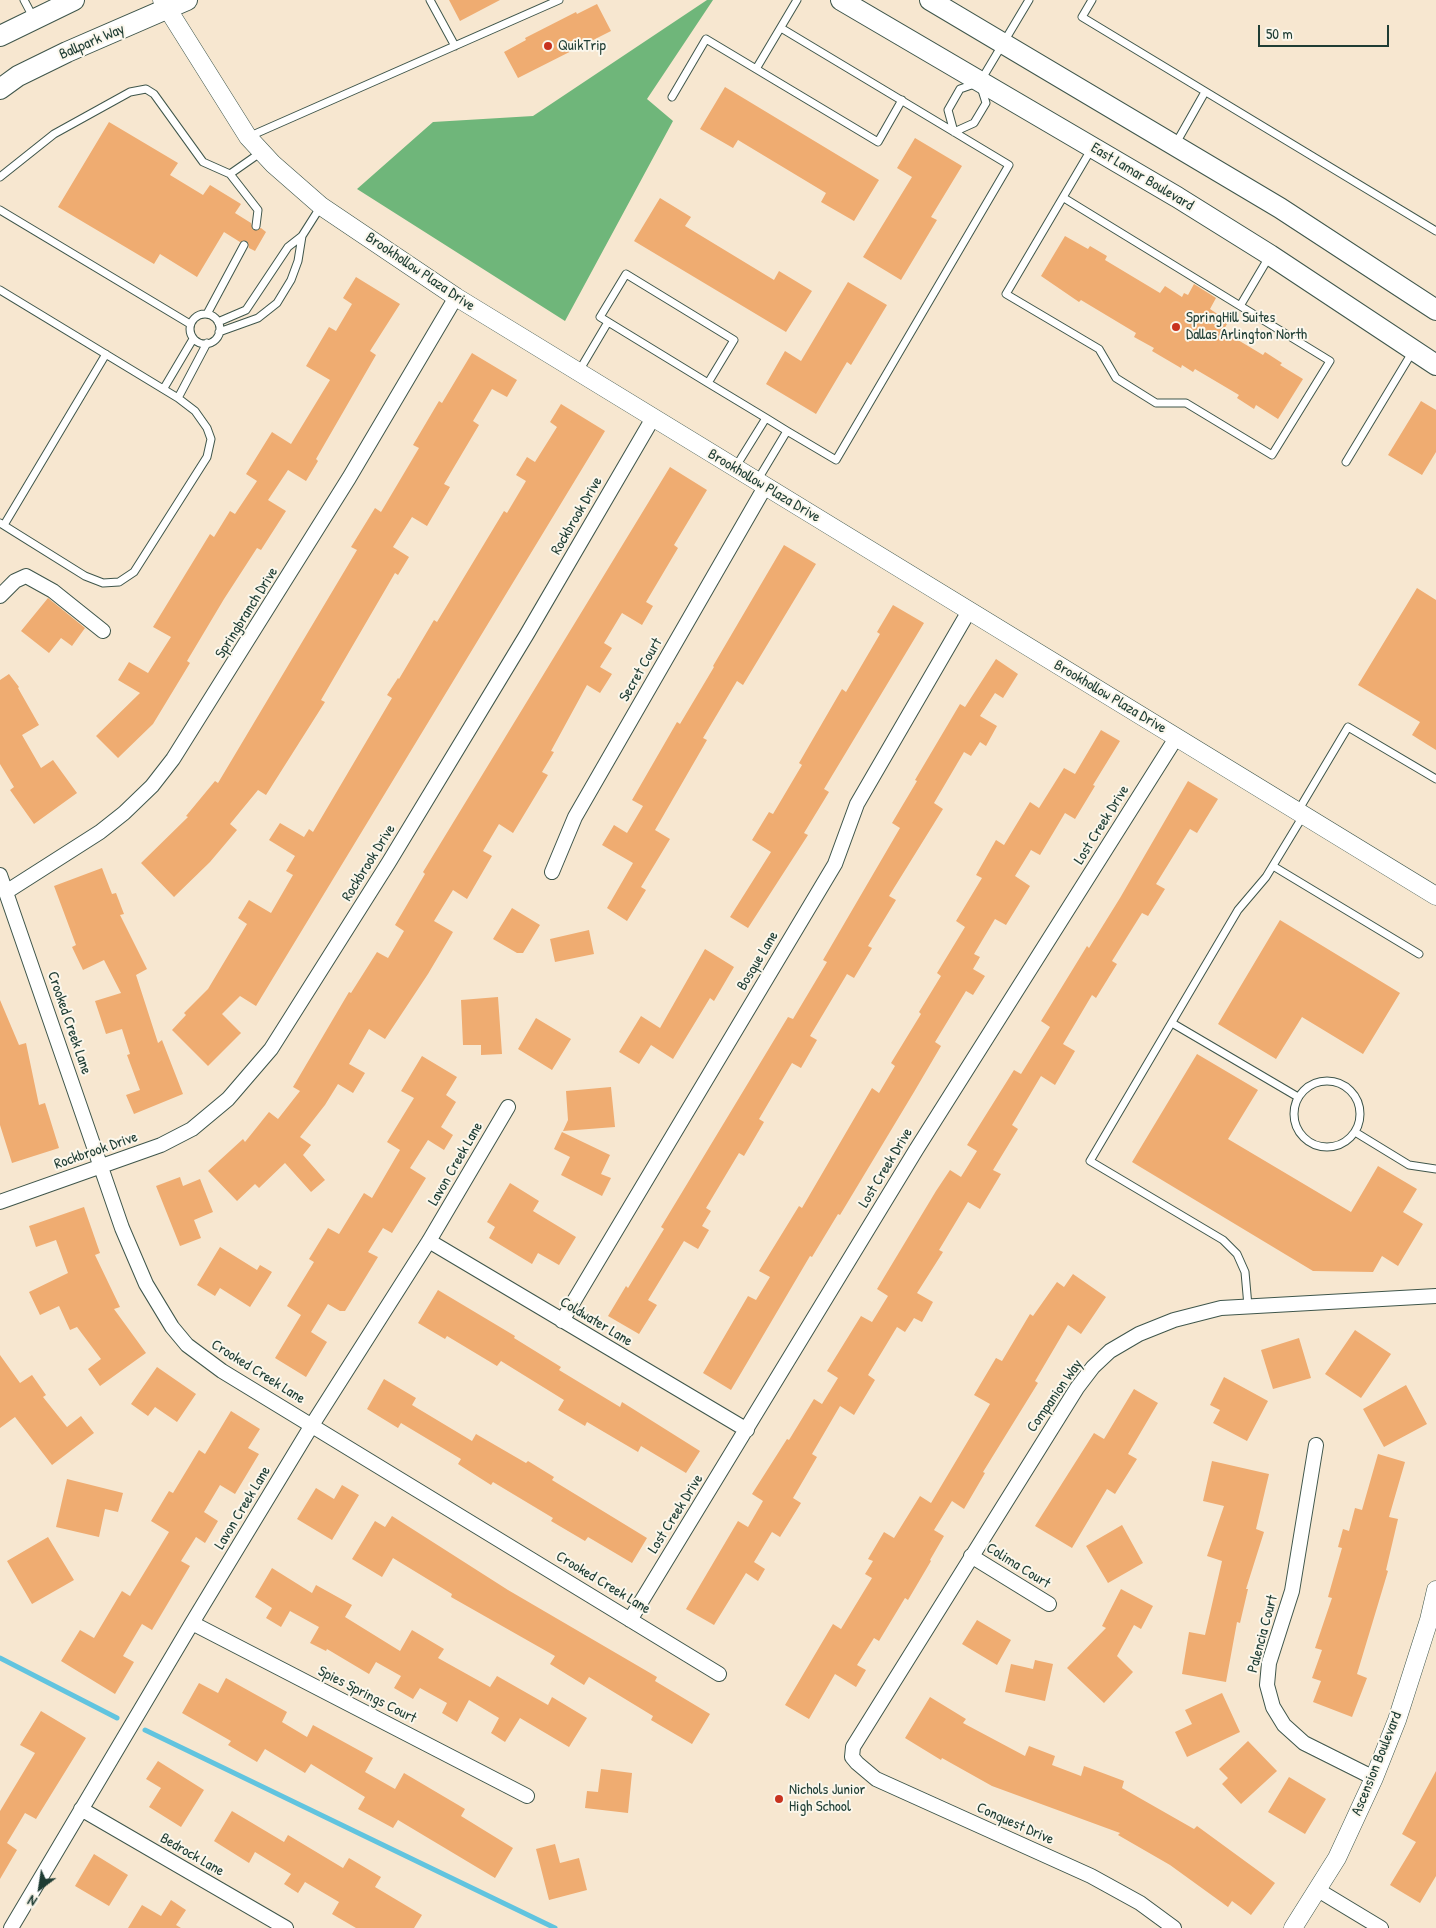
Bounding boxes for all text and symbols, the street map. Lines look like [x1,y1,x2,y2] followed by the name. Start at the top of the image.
[1261,15,1392,47] scale bar
[57,20,127,64] street label: Ballpark Way
[1266,23,1293,44] text: 50 m
[558,37,606,55] place label: QuikTrip
[542,40,554,52] marker: QuikTrip
[1087,139,1197,215] street label: East Lamar Boulevard
[362,229,478,315] street label: Brookhollow Plaza Drive
[1186,309,1307,344] place label: SpringHill Suites Dallas Arlington North
[1170,321,1182,333] marker: SpringHill Suites Dallas Arlington North
[705,445,823,527] street label: Brookhollow Plaza Drive
[547,474,607,558] street label: Rockbrook Drive
[212,564,282,662] street label: Springbranch Drive
[616,635,666,705] street label: Secret Court
[1051,656,1169,738] street label: Brookhollow Plaza Drive
[1071,782,1133,868] street label: Lost Creek Drive
[338,821,400,905] street label: Rockbrook Drive
[733,928,783,994] street label: Bosque Lane
[43,969,95,1077] street label: Crooked Creek Lane
[425,1119,487,1209] street label: Lavon Creek Lane
[855,1125,917,1211] street label: Lost Creek Drive
[52,1128,140,1174] street label: Rockbrook Drive
[556,1293,636,1351] street label: Coldwater Lane
[208,1336,308,1408] street label: Crooked Creek Lane
[1023,1356,1087,1436] street label: Companion Way
[211,1463,275,1553] street label: Lavon Creek Lane
[645,1471,707,1557] street label: Lost Creek Drive
[983,1539,1053,1593] street label: Colima Court
[552,1548,654,1618] street label: Crooked Creek Lane
[1244,1593,1282,1675] street label: Palencia Court
[315,1662,419,1728] street label: Spies Springs Court
[1348,1710,1406,1818] street label: Ascension Boulevard
[789,1781,865,1816] place label: Nichols Junior High School
[773,1793,785,1805] marker: Nichols Junior High School
[974,1799,1056,1849] street label: Conquest Drive
[157,1829,227,1881] street label: Bedrock Lane
[15,1863,65,1913] north arrow
[24,1891,40,1911] text: N

